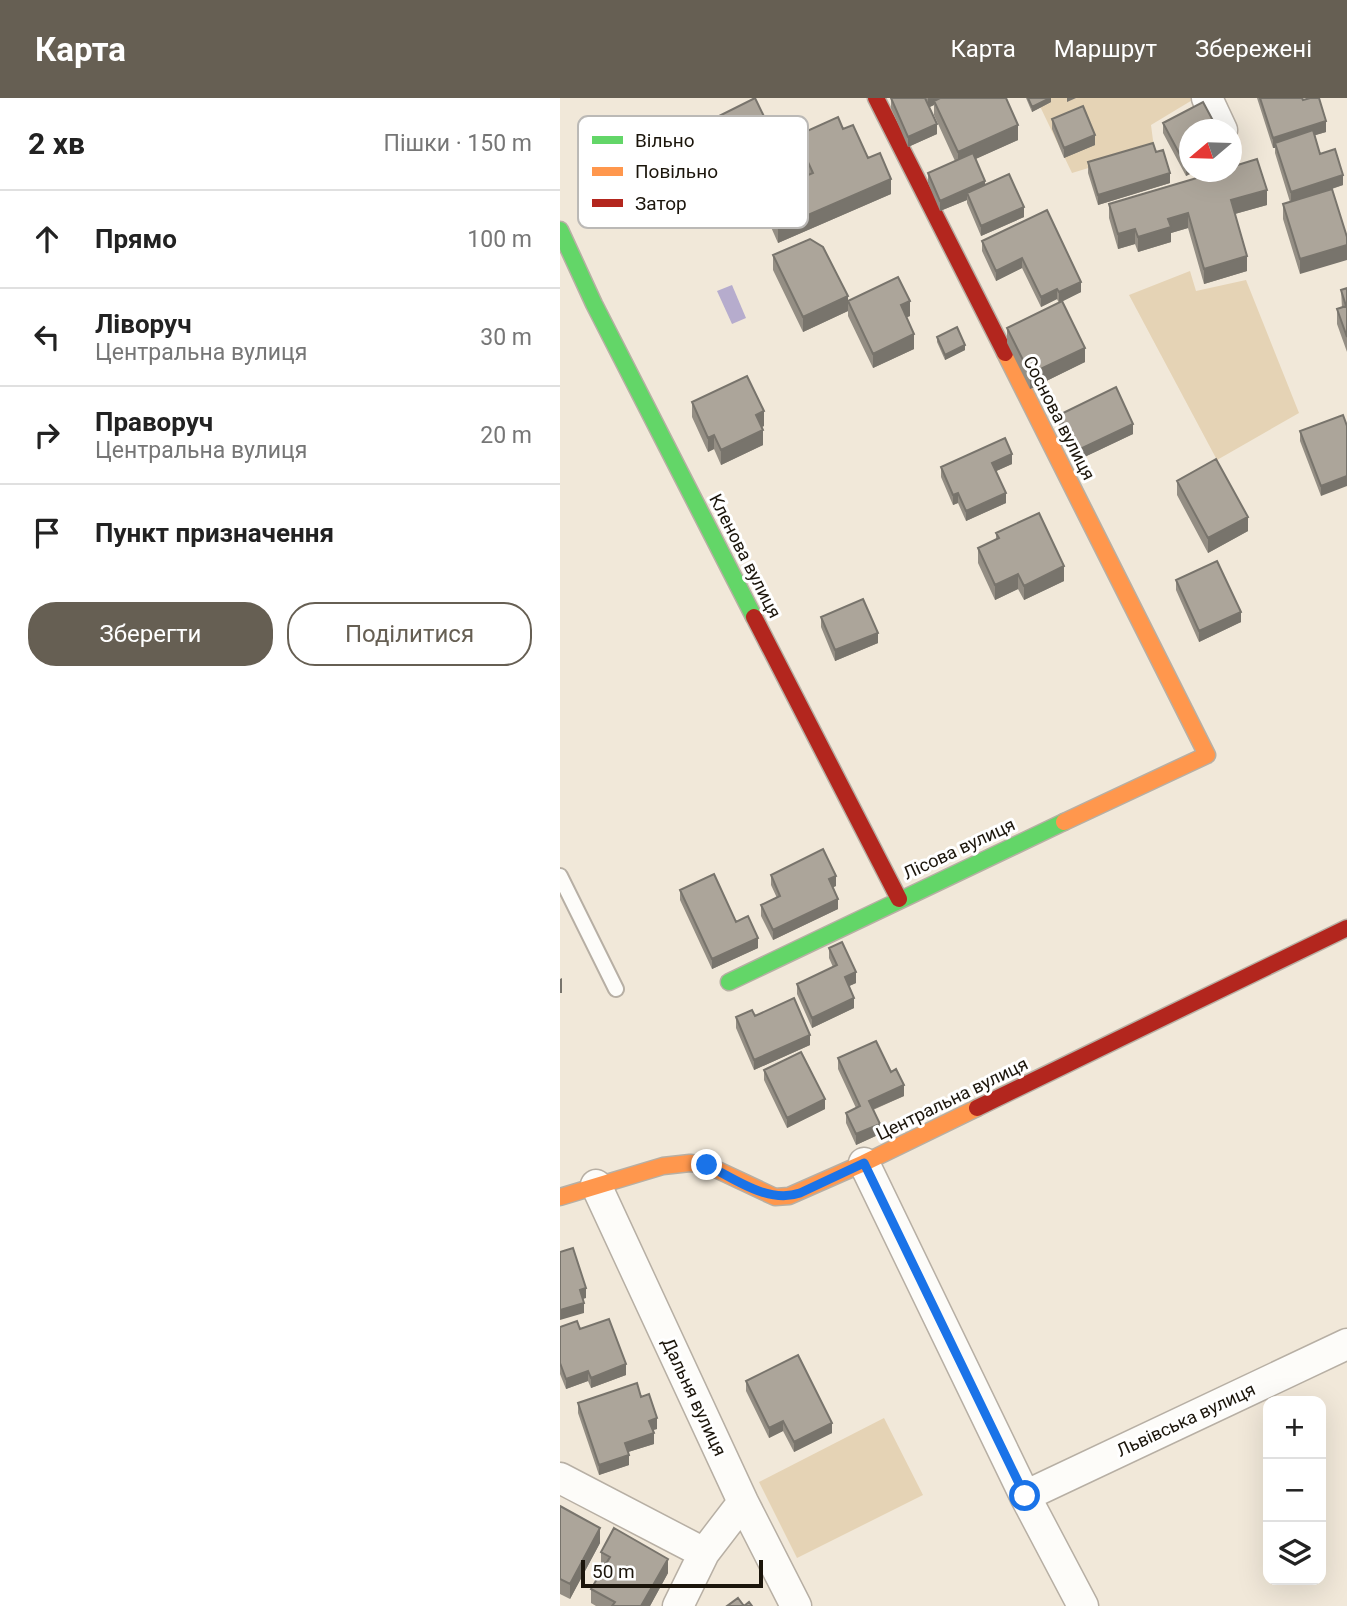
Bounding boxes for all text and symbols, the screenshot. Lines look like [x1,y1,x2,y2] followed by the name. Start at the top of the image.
[35,30,126,69] text: Карта
[950,35,1016,63] text: Карта
[1054,35,1157,63] text: Маршрут
[1195,35,1312,63] text: Збережені
[578,116,808,228] legend
[1179,119,1242,182] north arrow
[28,126,85,161] text: 2 хв
[635,129,695,152] text: Вільно
[384,130,532,157] text: Пішки · 150 m
[635,160,718,183] text: Повільно
[635,192,687,215] text: Затор
[28,220,66,258] icon: ahead
[95,224,177,254] text: Прямо
[467,226,532,253] text: 100 m
[95,309,192,339] text: Ліворуч
[28,318,66,356] icon: left
[480,324,532,351] text: 30 m
[95,339,307,366] text: Центральна вулиця
[1019,352,1100,483] street label: Соснова вулиця
[95,407,213,437] text: Праворуч
[28,416,66,454] icon: right
[480,422,532,449] text: 20 m
[95,437,307,464] text: Центральна вулиця
[705,490,786,621] street label: Кленова вулиця
[28,514,66,552] icon: arrive
[95,518,334,548] text: Пункт призначення
[28,602,273,666] button: Зберегти
[287,602,532,666] button: Поділитися
[899,813,1018,884] street label: Лісова вулиця
[872,1053,1031,1144] street label: Центральна вулиця
[691,1149,722,1180] route end
[658,1334,731,1459] street label: Дальня вулиця
[1113,1378,1258,1461] street label: Львівська вулиця
[1263,1396,1326,1585] map controls
[1263,1396,1326,1459] button: +
[1263,1459,1326,1522] button: −
[1009,1480,1040,1511] route start
[1263,1522,1326,1585] button: layers
[581,1557,763,1589] scale bar
[592,1560,635,1583] text: 50 m

